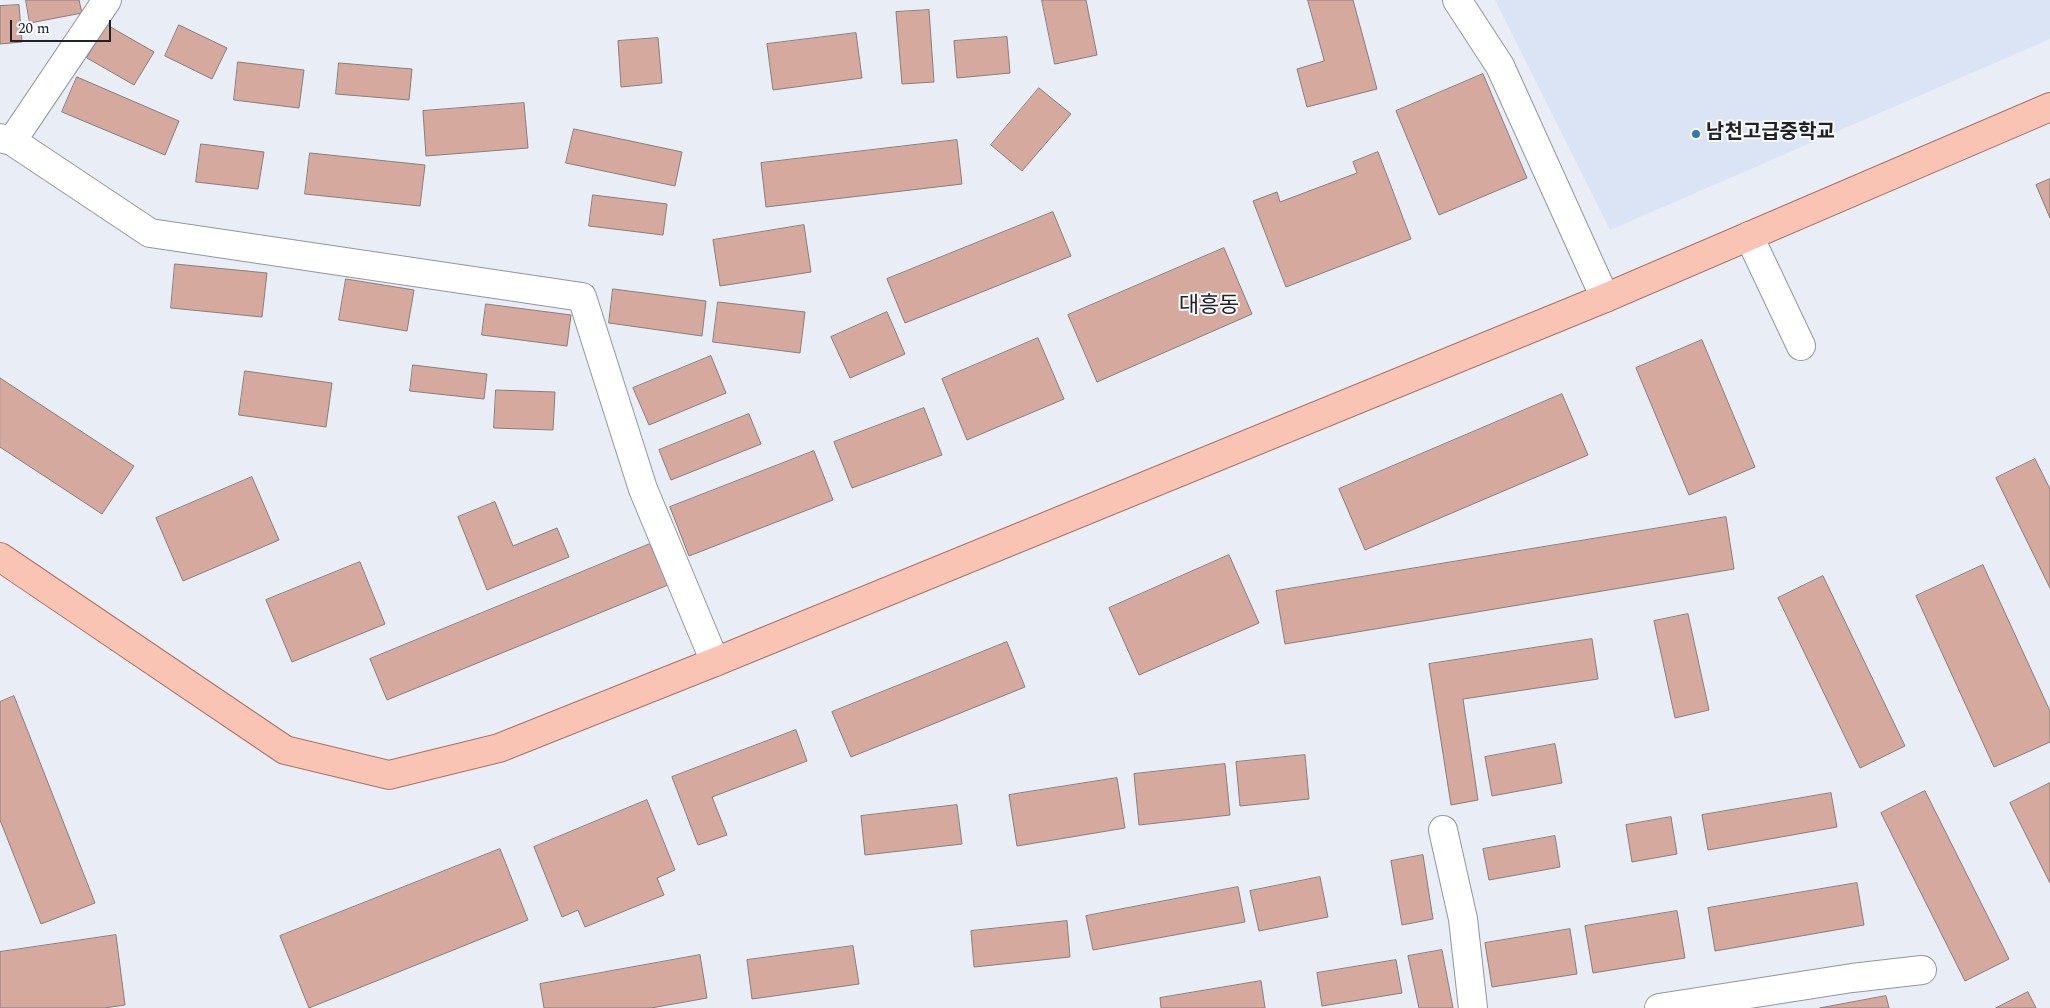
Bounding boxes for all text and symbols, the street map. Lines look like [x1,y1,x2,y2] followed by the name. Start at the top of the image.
[12,10,114,42] scale bar
[18,17,50,40] text: 20 m
[1706,122,1835,146] place label: 남천고급중학교
[1690,128,1702,140] marker: 남천고급중학교
[1179,295,1239,321] district label: 대흥동

